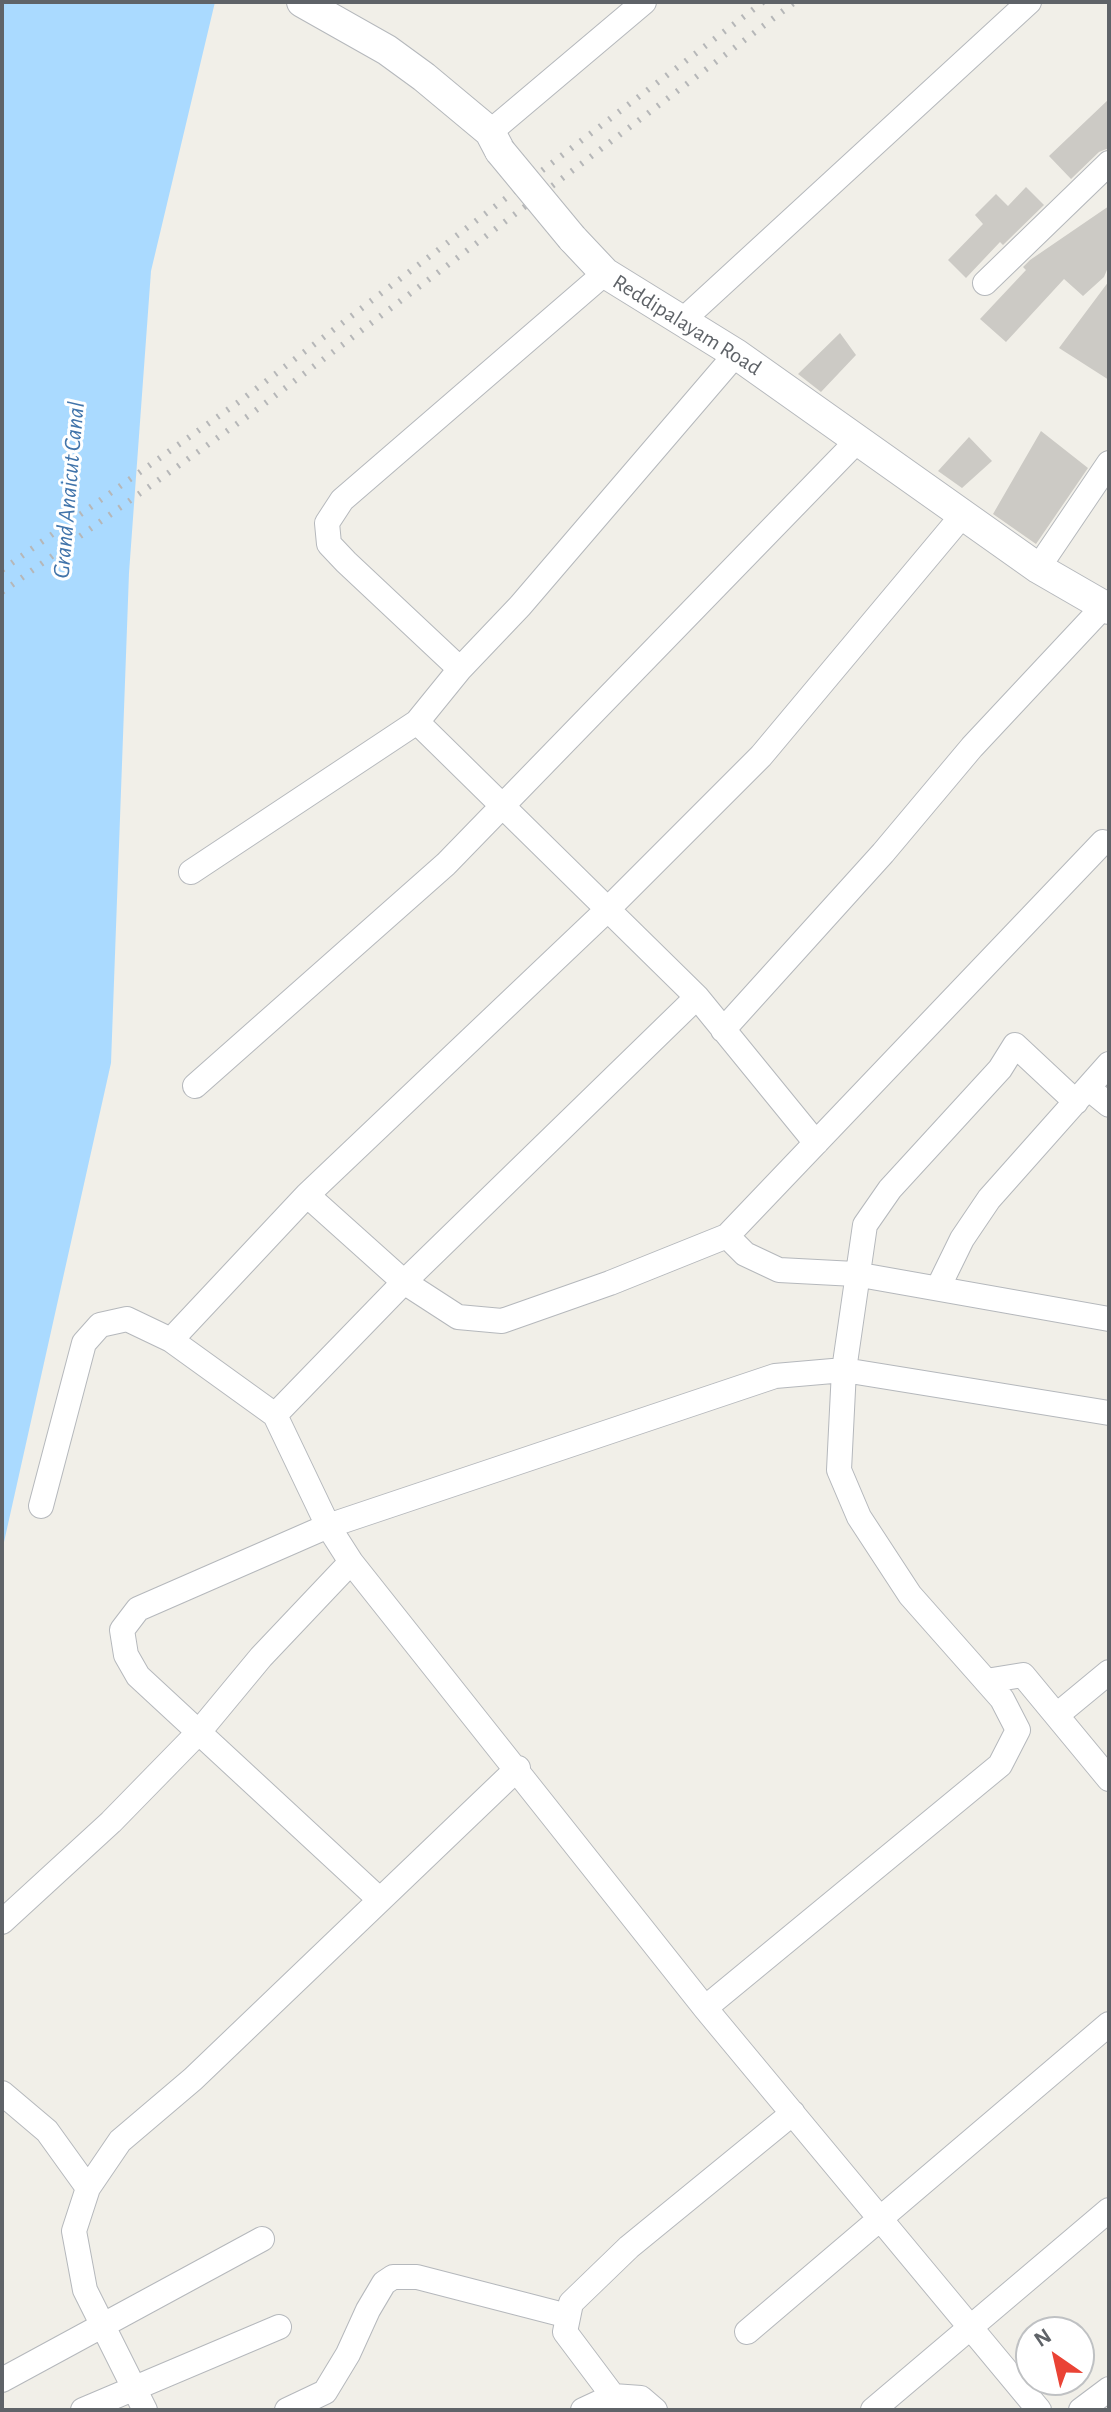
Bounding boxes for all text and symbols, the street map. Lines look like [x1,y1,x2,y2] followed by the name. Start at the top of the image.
[608,269,766,381] street label: Reddipalayam Road
[47,400,91,580] water label: Grand Anaicut Canal
[1015,2316,1095,2396] north arrow
[1030,2324,1055,2351] text: N

